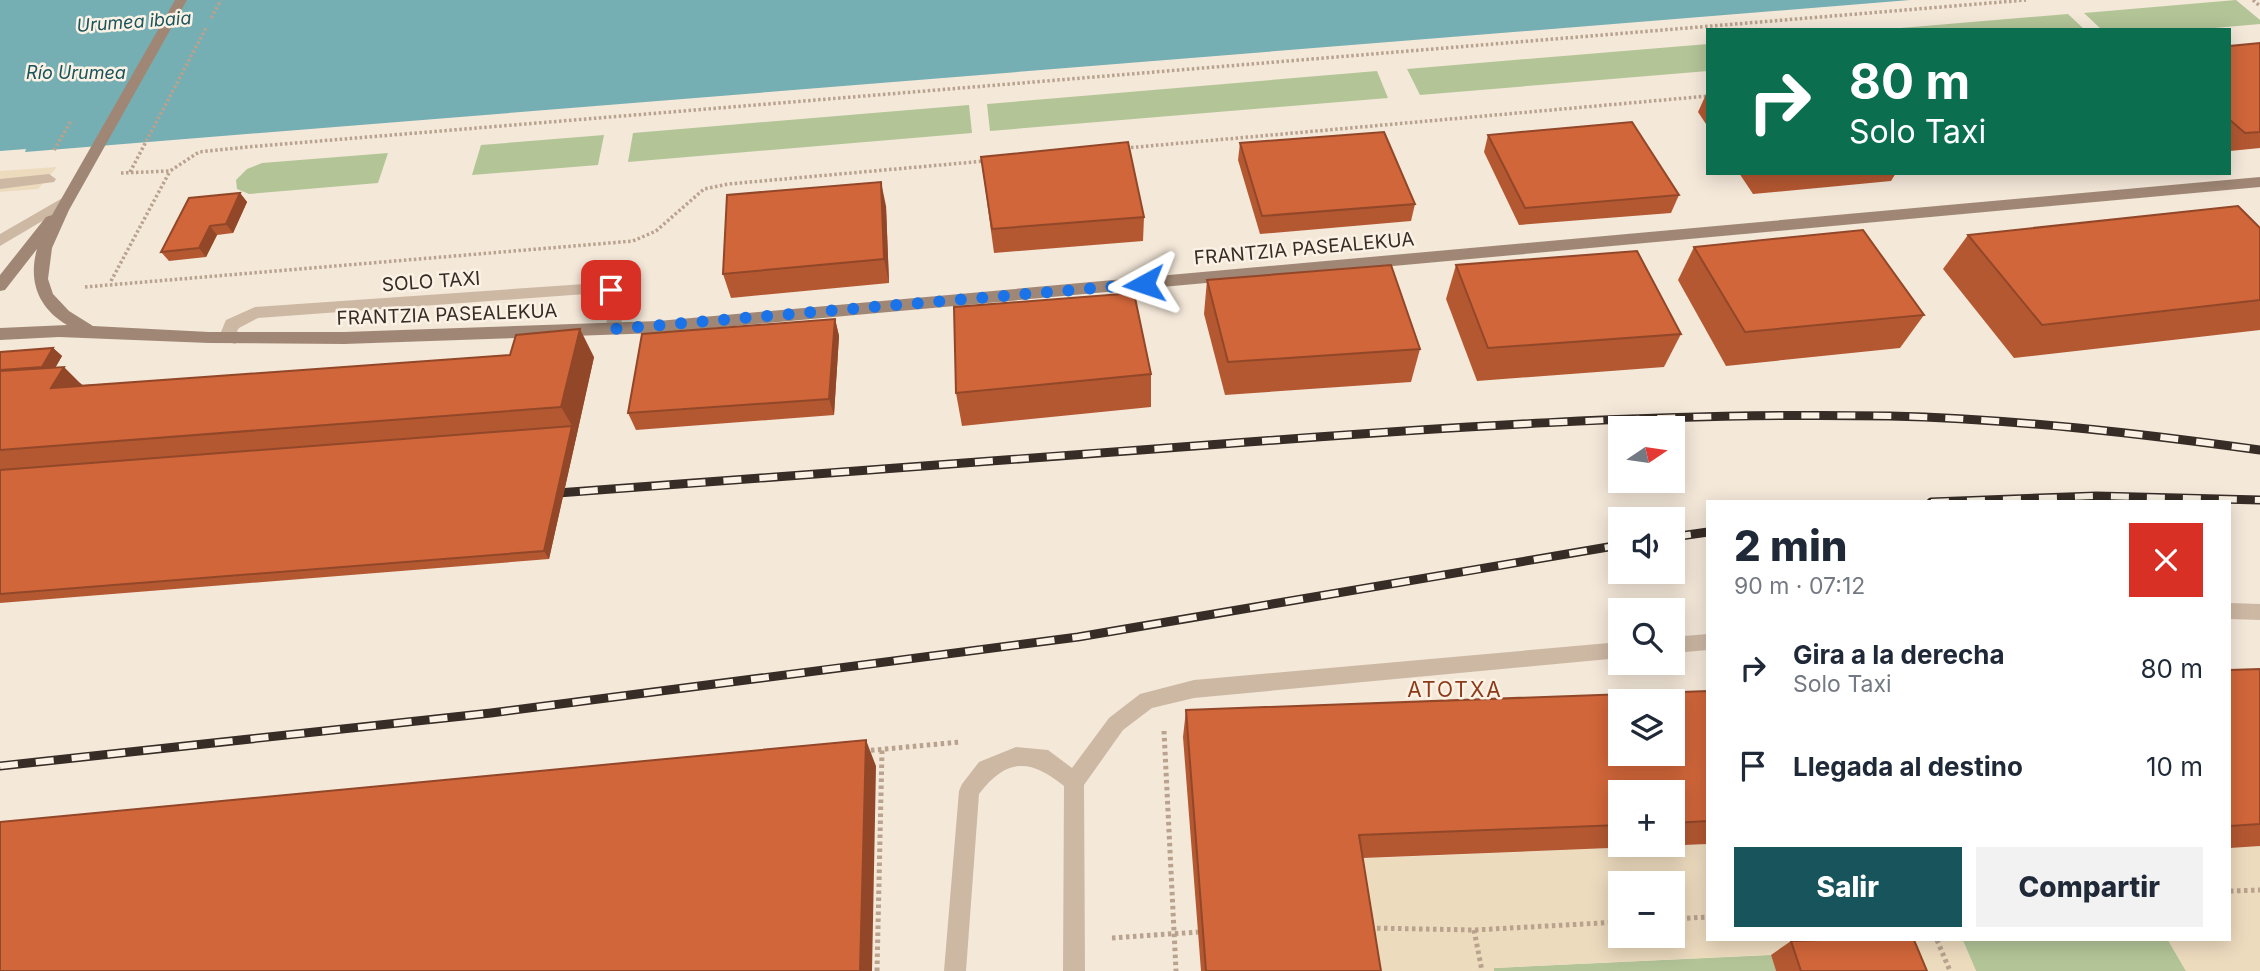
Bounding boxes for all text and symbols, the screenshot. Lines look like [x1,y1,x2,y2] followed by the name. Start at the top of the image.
[76,7,192,36] water label: Urumea ibaia
[1849,52,1970,111] text: 80 m
[1734,56,1825,147] icon: right
[26,62,126,83] water label: Río Urumea
[1849,112,1986,151] text: Solo Taxi
[1193,227,1415,270] street label: FRANTZIA PASEALEKUA
[1107,247,1181,321] position arrow
[581,260,641,320] pin
[381,267,481,296] street label: SOLO TAXI
[592,271,630,309] icon: arrive
[336,299,558,330] street label: FRANTZIA PASEALEKUA
[1608,416,1685,494] north arrow
[1608,416,1685,948] map controls
[1608,507,1685,584] button: sound
[1734,520,1848,571] text: 2 min
[2129,523,2203,597] button: close
[1734,572,1865,600] text: 90 m · 07:12
[1608,598,1685,675] button: search
[1793,639,2005,670] text: Gira a la derecha
[1734,649,1772,687] icon: right
[2140,653,2203,684] text: 80 m
[1793,670,1892,698] text: Solo Taxi
[1407,677,1503,702] district label: ATOTXA
[1608,689,1685,766] button: layers
[1734,747,1772,785] icon: arrive
[1793,751,2023,782] text: Llegada al destino
[2146,751,2203,782] text: 10 m
[1608,780,1685,857] button: +
[1734,847,1962,927] button: Salir
[1976,847,2203,927] button: Compartir
[1608,871,1685,948] button: −

